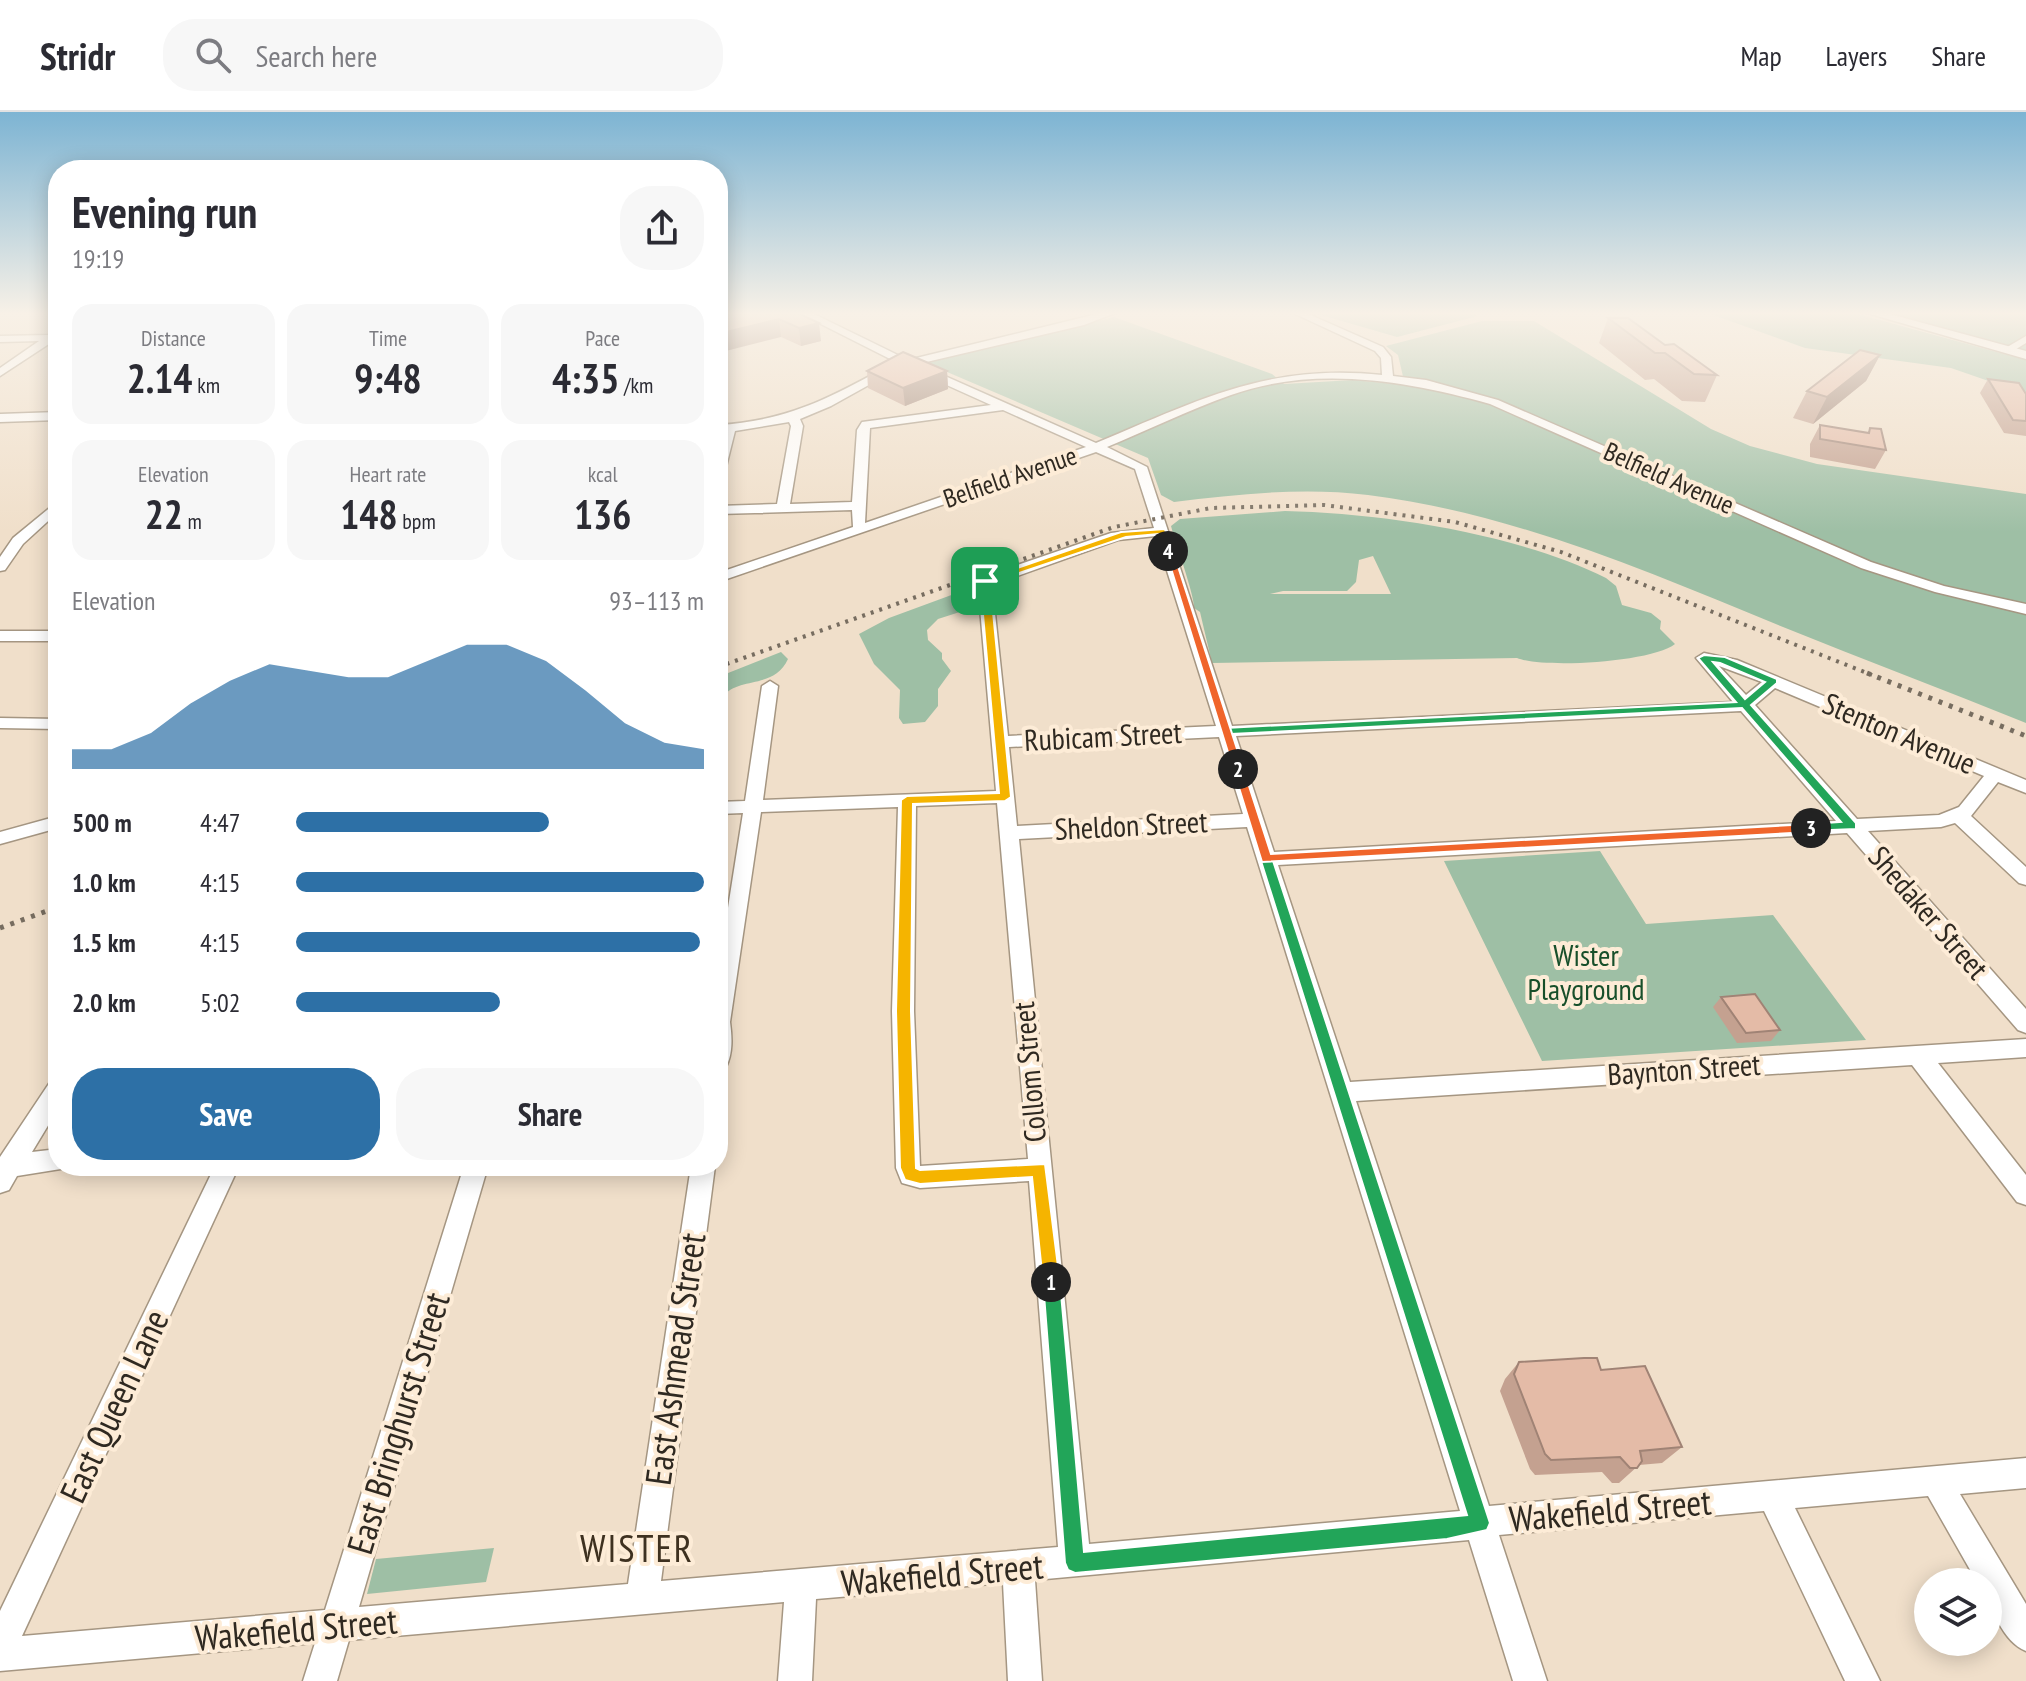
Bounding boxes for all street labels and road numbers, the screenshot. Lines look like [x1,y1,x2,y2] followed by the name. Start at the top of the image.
[1599,434,1739,521] street label: Belfield Avenue
[939,438,1081,515] street label: Belfield Avenue
[1817,683,1982,782] street label: Stenton Avenue
[1023,712,1183,759] street label: Rubicam Street
[1054,801,1209,848] street label: Sheldon Street
[1861,837,1998,987] street label: Shedaker Street
[1003,1000,1054,1144] street label: Collom Street
[1606,1044,1762,1093] street label: Baynton Street
[634,1230,715,1488] street label: East Ashmead Street
[335,1286,460,1559] street label: East Bringhurst Street
[48,1302,179,1510] street label: East Queen Lane
[1507,1477,1713,1542] street label: Wakefield Street
[839,1541,1045,1606] street label: Wakefield Street
[193,1596,399,1661] street label: Wakefield Street

